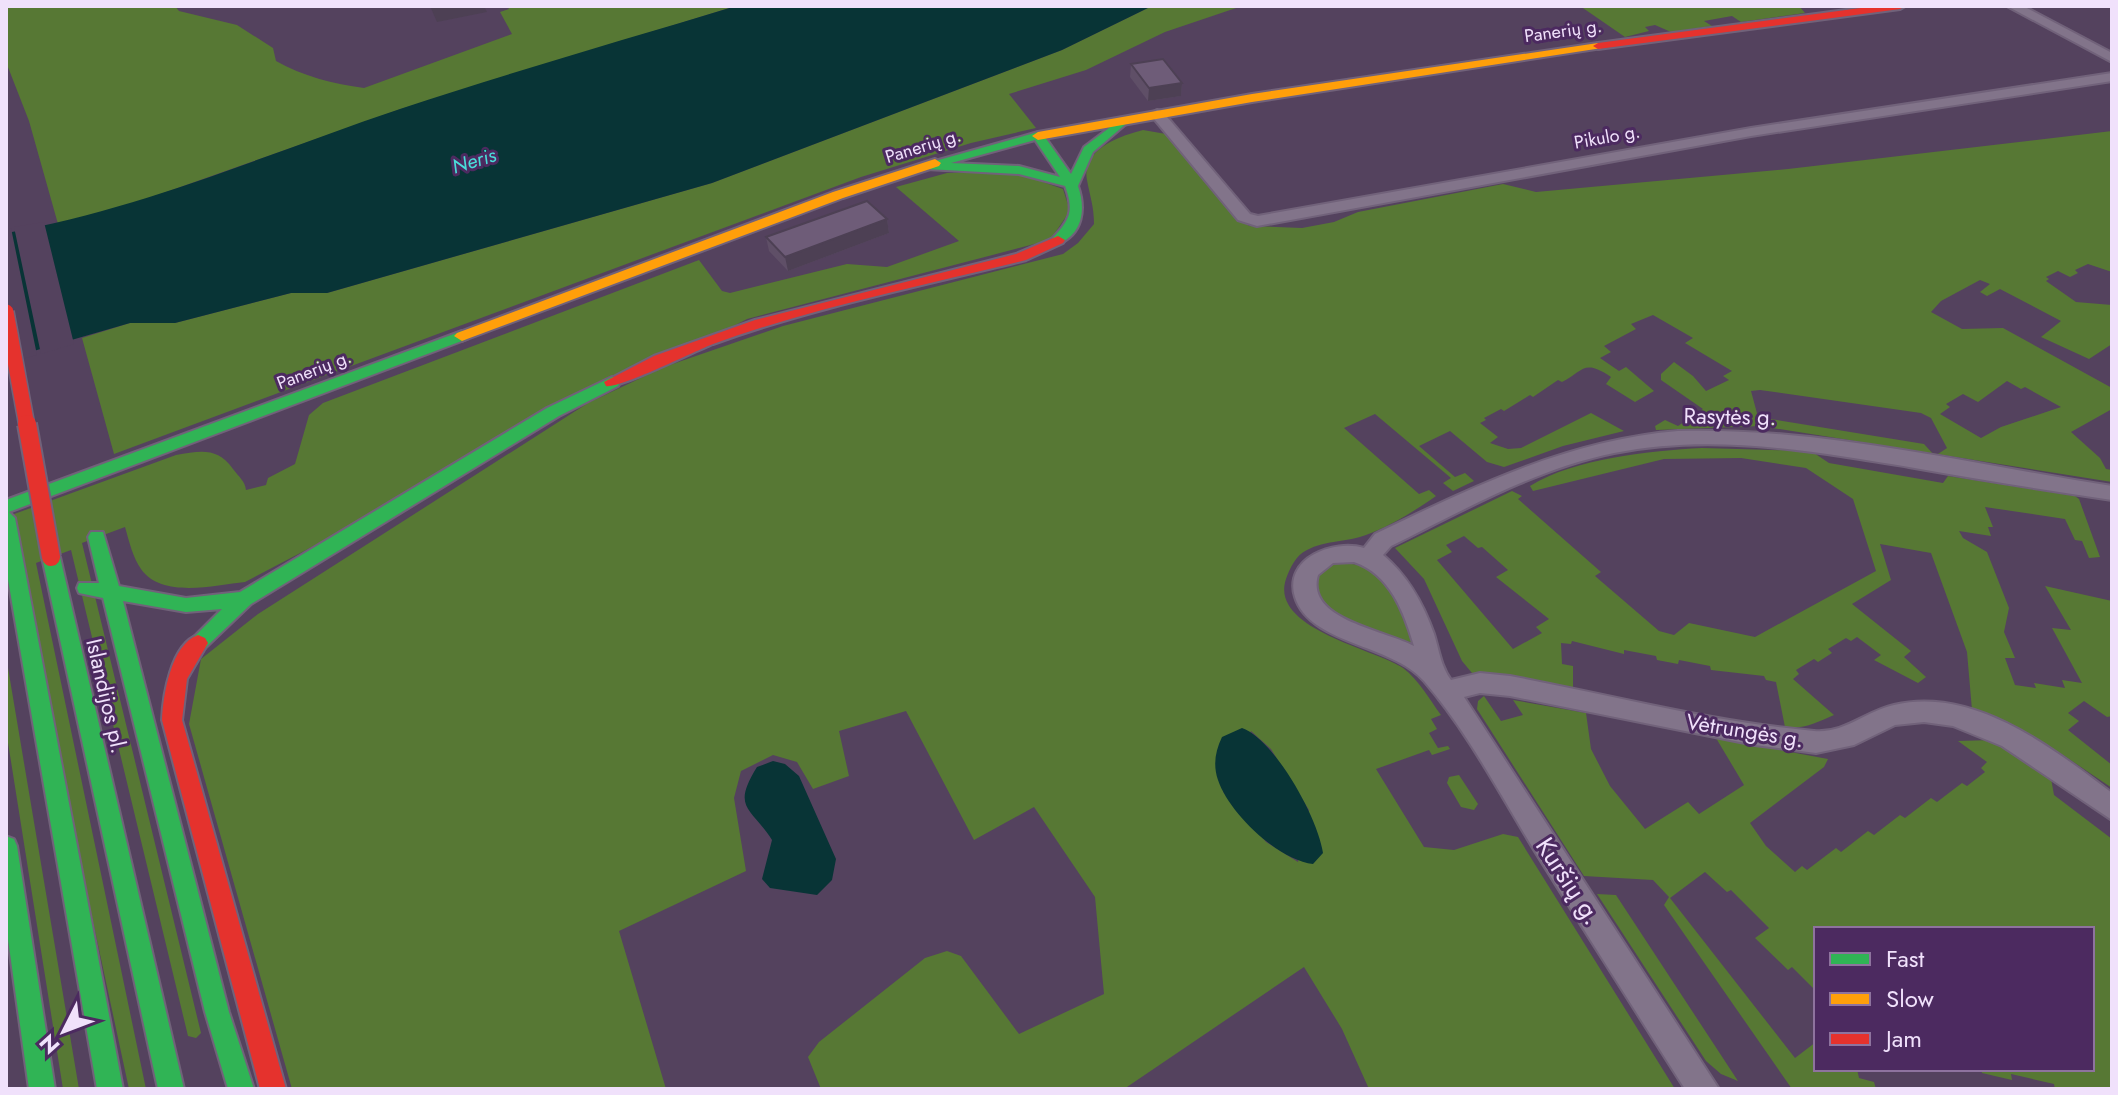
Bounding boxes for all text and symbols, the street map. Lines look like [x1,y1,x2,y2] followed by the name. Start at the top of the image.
[1523,13,1603,49] street label: Panerių g.
[1572,118,1642,156] street label: Pikulo g.
[882,122,964,170] street label: Panerių g.
[448,141,500,181] water label: Neris
[273,344,355,396] street label: Panerių g.
[1683,399,1777,433] street label: Rasytės g.
[78,635,136,757] street label: Islandijos pl.
[1684,705,1806,755] street label: Vėtrungės g.
[1526,830,1612,932] street label: Kuršių g.
[1814,927,2094,1071] legend
[1886,941,1924,976] text: Fast
[1886,981,1934,1016] text: Slow
[24,991,104,1071] north arrow
[1883,1021,1922,1056] text: Jam
[31,1027,67,1062] text: N

